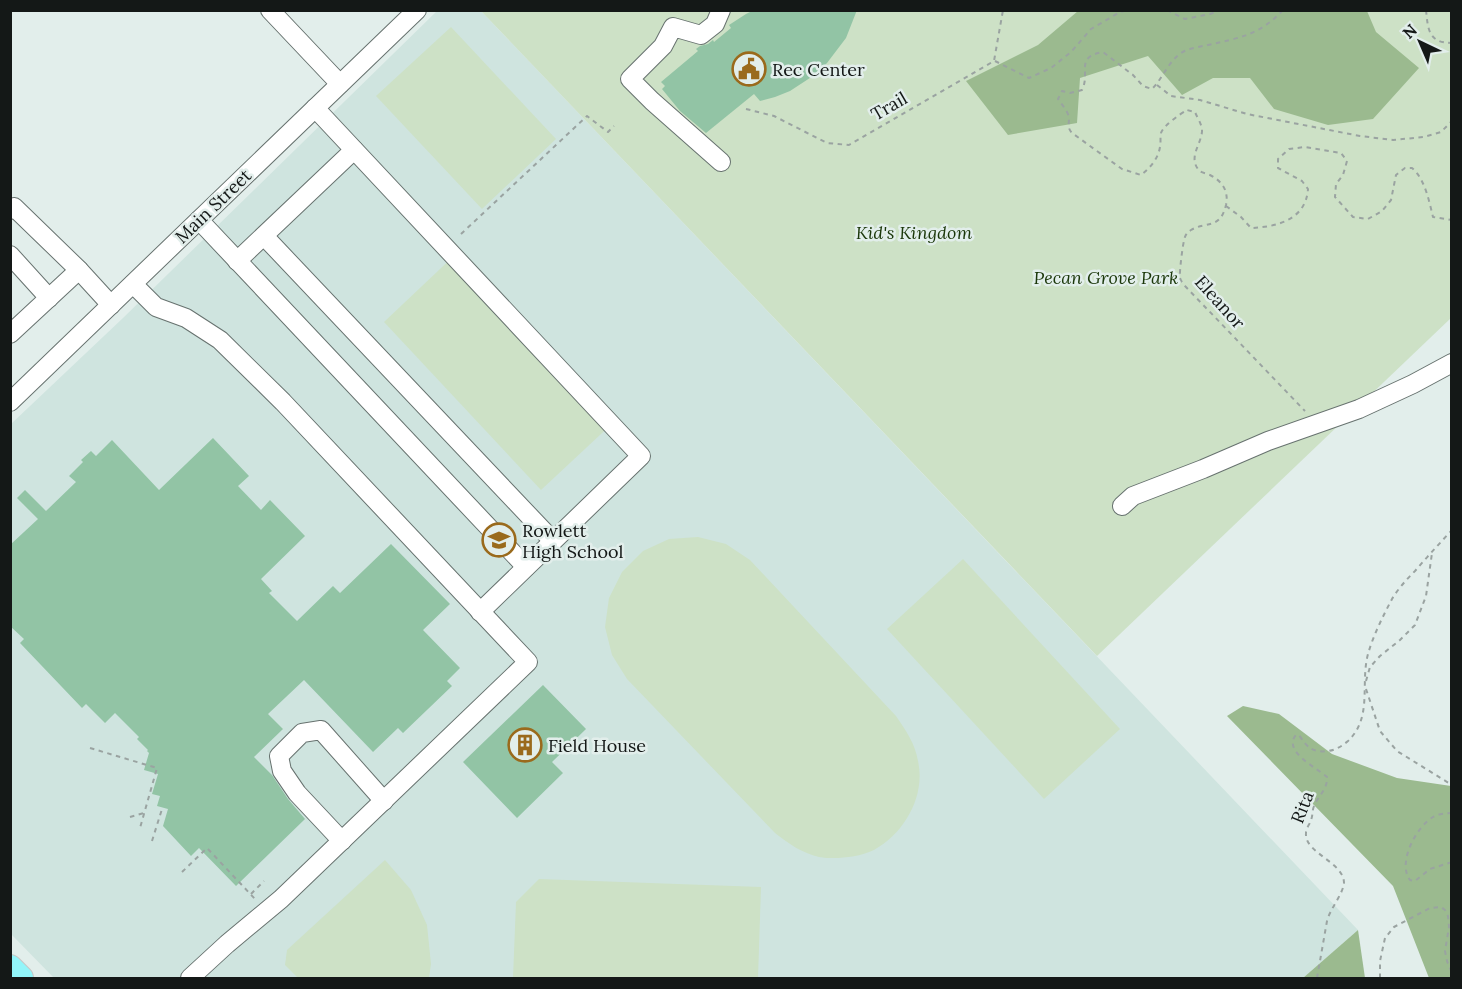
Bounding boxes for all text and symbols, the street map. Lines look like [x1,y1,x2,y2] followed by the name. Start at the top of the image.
[1390,12,1450,72] north arrow
[1398,20,1421,43] text: N
[731,51,767,87] public building icon: Rec Center
[772,58,865,81] place label: Rec Center
[867,86,911,126] street label: Trail
[170,164,256,248] street label: Main Street
[856,221,972,244] park label: Kid's Kingdom
[1034,266,1178,289] park label: Pecan Grove Park
[1190,270,1250,334] street label: Eleanor
[522,519,623,563] place label: Rowlett High School
[481,522,517,558] school or university icon: Rowlett High School
[507,727,543,763] building icon: Field House
[548,734,646,757] place label: Field House
[1285,788,1319,826] street label: Rita

